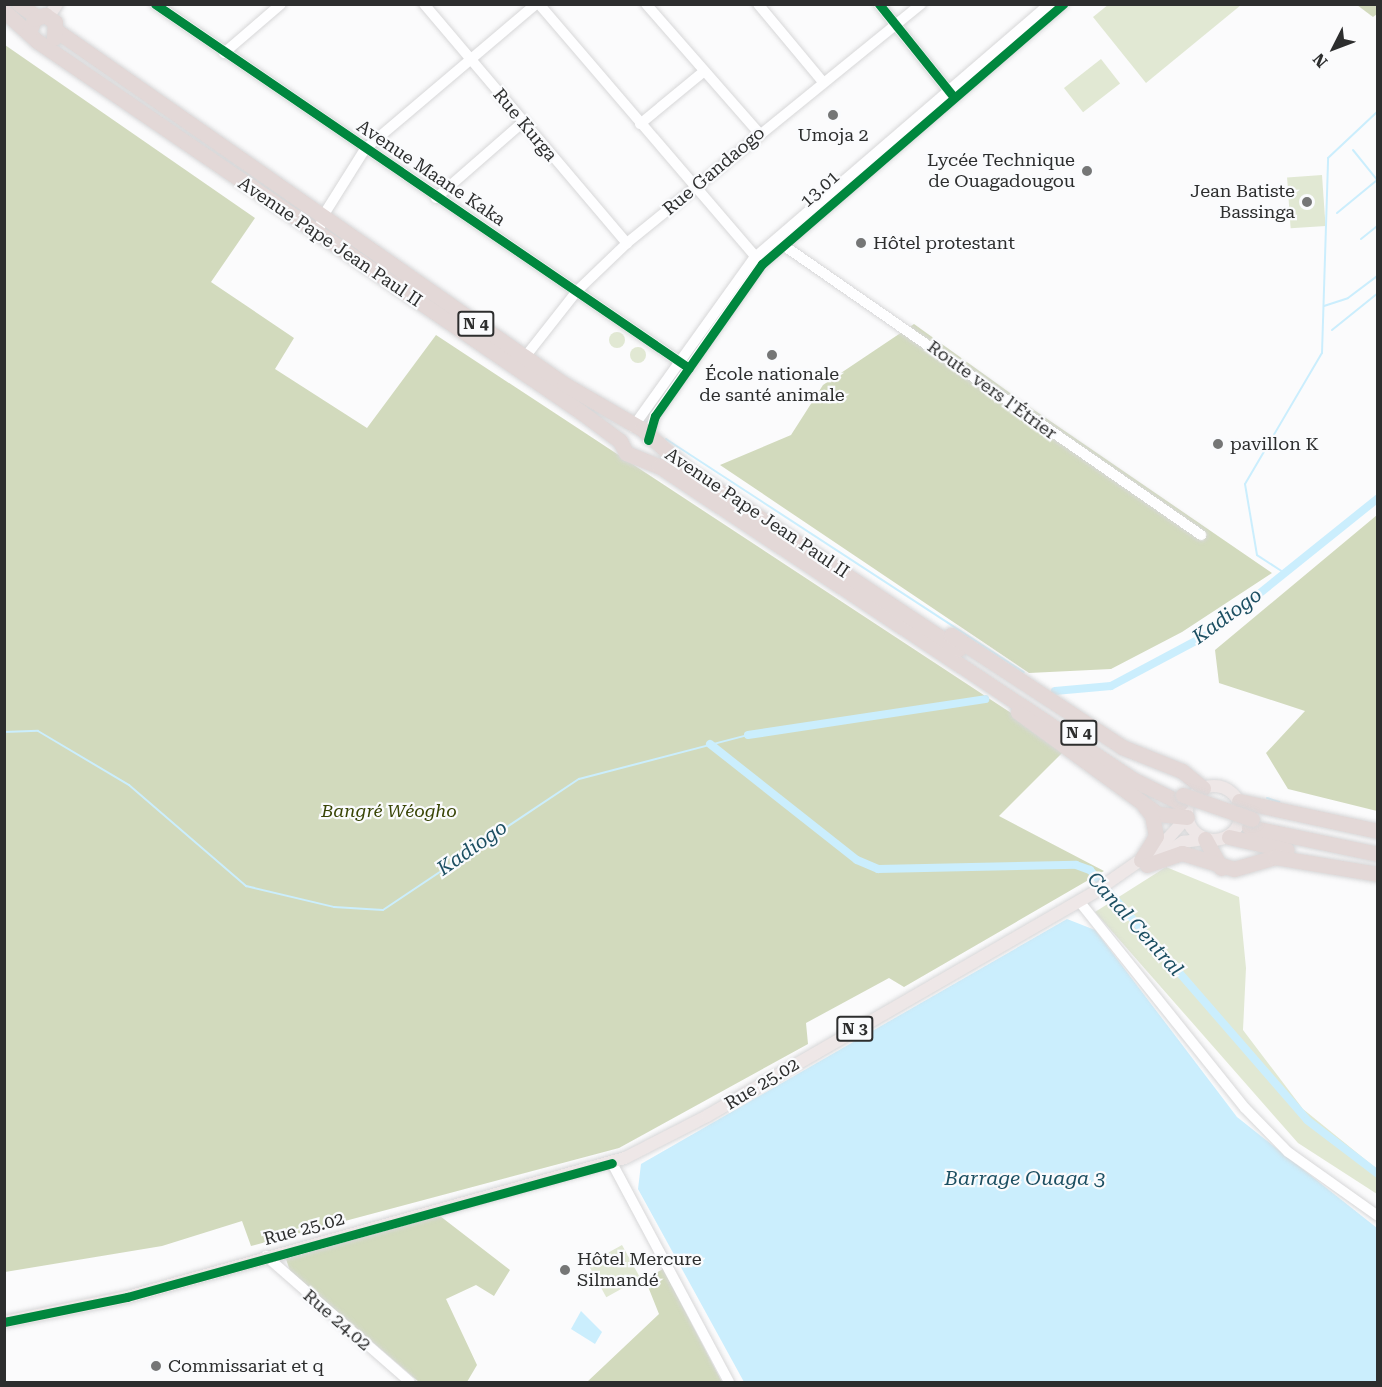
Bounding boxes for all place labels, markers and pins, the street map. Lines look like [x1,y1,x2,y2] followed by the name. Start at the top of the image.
[826,108,840,122] marker: Umoja 2
[797,124,869,146] place label: Umoja 2
[927,150,1075,192] place label: Lycée Technique de Ouagadougou
[1080,164,1094,178] marker: Lycée Technique de Ouagadougou
[1190,181,1295,224] place label: Jean Batiste Bassinga
[1300,195,1314,209] marker: Jean Batiste Bassinga
[873,232,1015,254] place label: Hôtel protestant
[854,236,868,250] marker: Hôtel protestant
[765,348,779,362] marker: École nationale de santé animale
[699,364,845,406] place label: École nationale de santé animale
[1230,433,1319,455] place label: pavillon K
[1211,437,1225,451] marker: pavillon K
[577,1249,702,1292] place label: Hôtel Mercure Silmandé
[558,1263,572,1277] marker: Hôtel Mercure Silmandé
[168,1355,324,1377] place label: Commissariat et q
[149,1359,163,1373] marker: Commissariat et q

